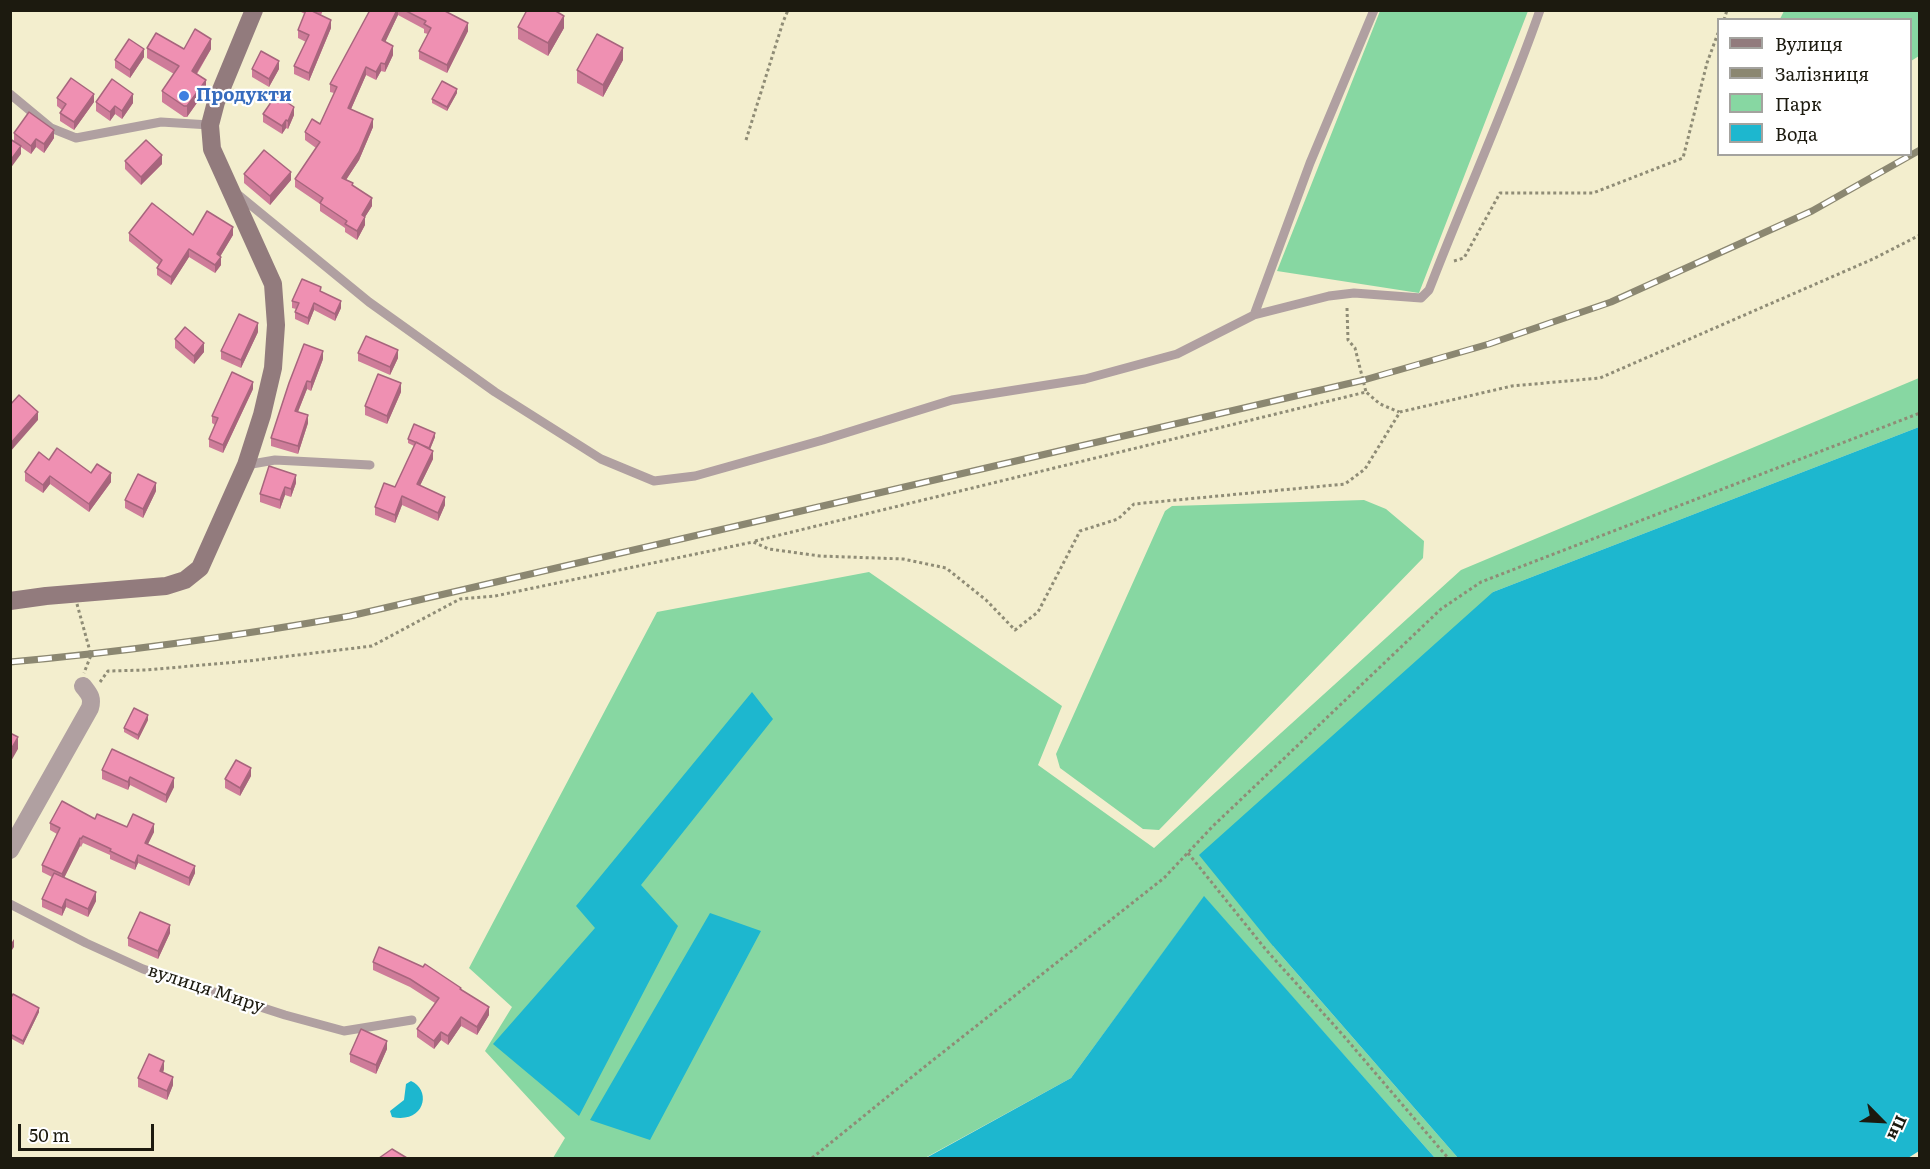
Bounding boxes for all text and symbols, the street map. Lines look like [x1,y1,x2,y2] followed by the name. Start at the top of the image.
[1717,18,1912,156] legend
[1775,30,1843,57] text: Вулиця
[1775,60,1869,87] text: Залізниця
[196,85,292,107] place label: Продукти
[177,89,191,103] marker: Продукти
[1775,90,1822,117] text: Парк
[1775,120,1818,147] text: Вода
[145,960,267,1018] street label: вулиця Миру
[1852,1091,1912,1151] north arrow
[21,1112,158,1150] scale bar
[1882,1112,1914,1145] text: Пн
[29,1121,70,1148] text: 50 m

